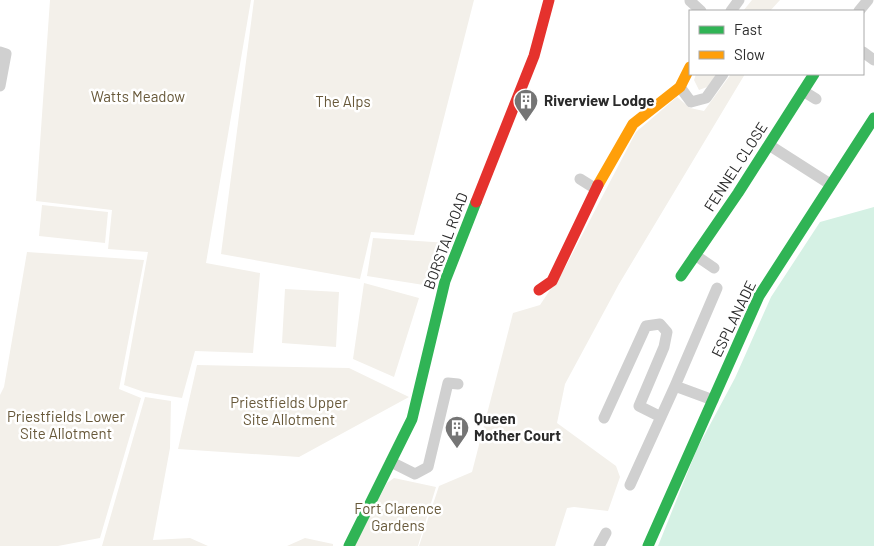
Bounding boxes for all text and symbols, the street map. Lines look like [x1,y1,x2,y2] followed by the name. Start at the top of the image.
[689,10,864,75] legend
[734,20,762,38] text: Fast
[734,45,765,63] text: Slow
[91,87,185,105] park label: Watts Meadow
[513,88,539,122] building icon: Riverview Lodge
[544,91,655,109] place label: Riverview Lodge
[315,92,371,110] park label: The Alps
[700,118,771,214] street label: FENNEL CLOSE
[419,190,471,291] street label: BORSTAL ROAD
[707,278,759,360] street label: ESPLANADE
[230,393,348,428] park label: Priestfields Upper Site Allotment
[7,407,126,442] park label: Priestfields Lower Site Allotment
[474,409,561,444] place label: Queen Mother Court
[444,415,470,449] building icon: Queen Mother Court
[354,499,442,534] park label: Fort Clarence Gardens

